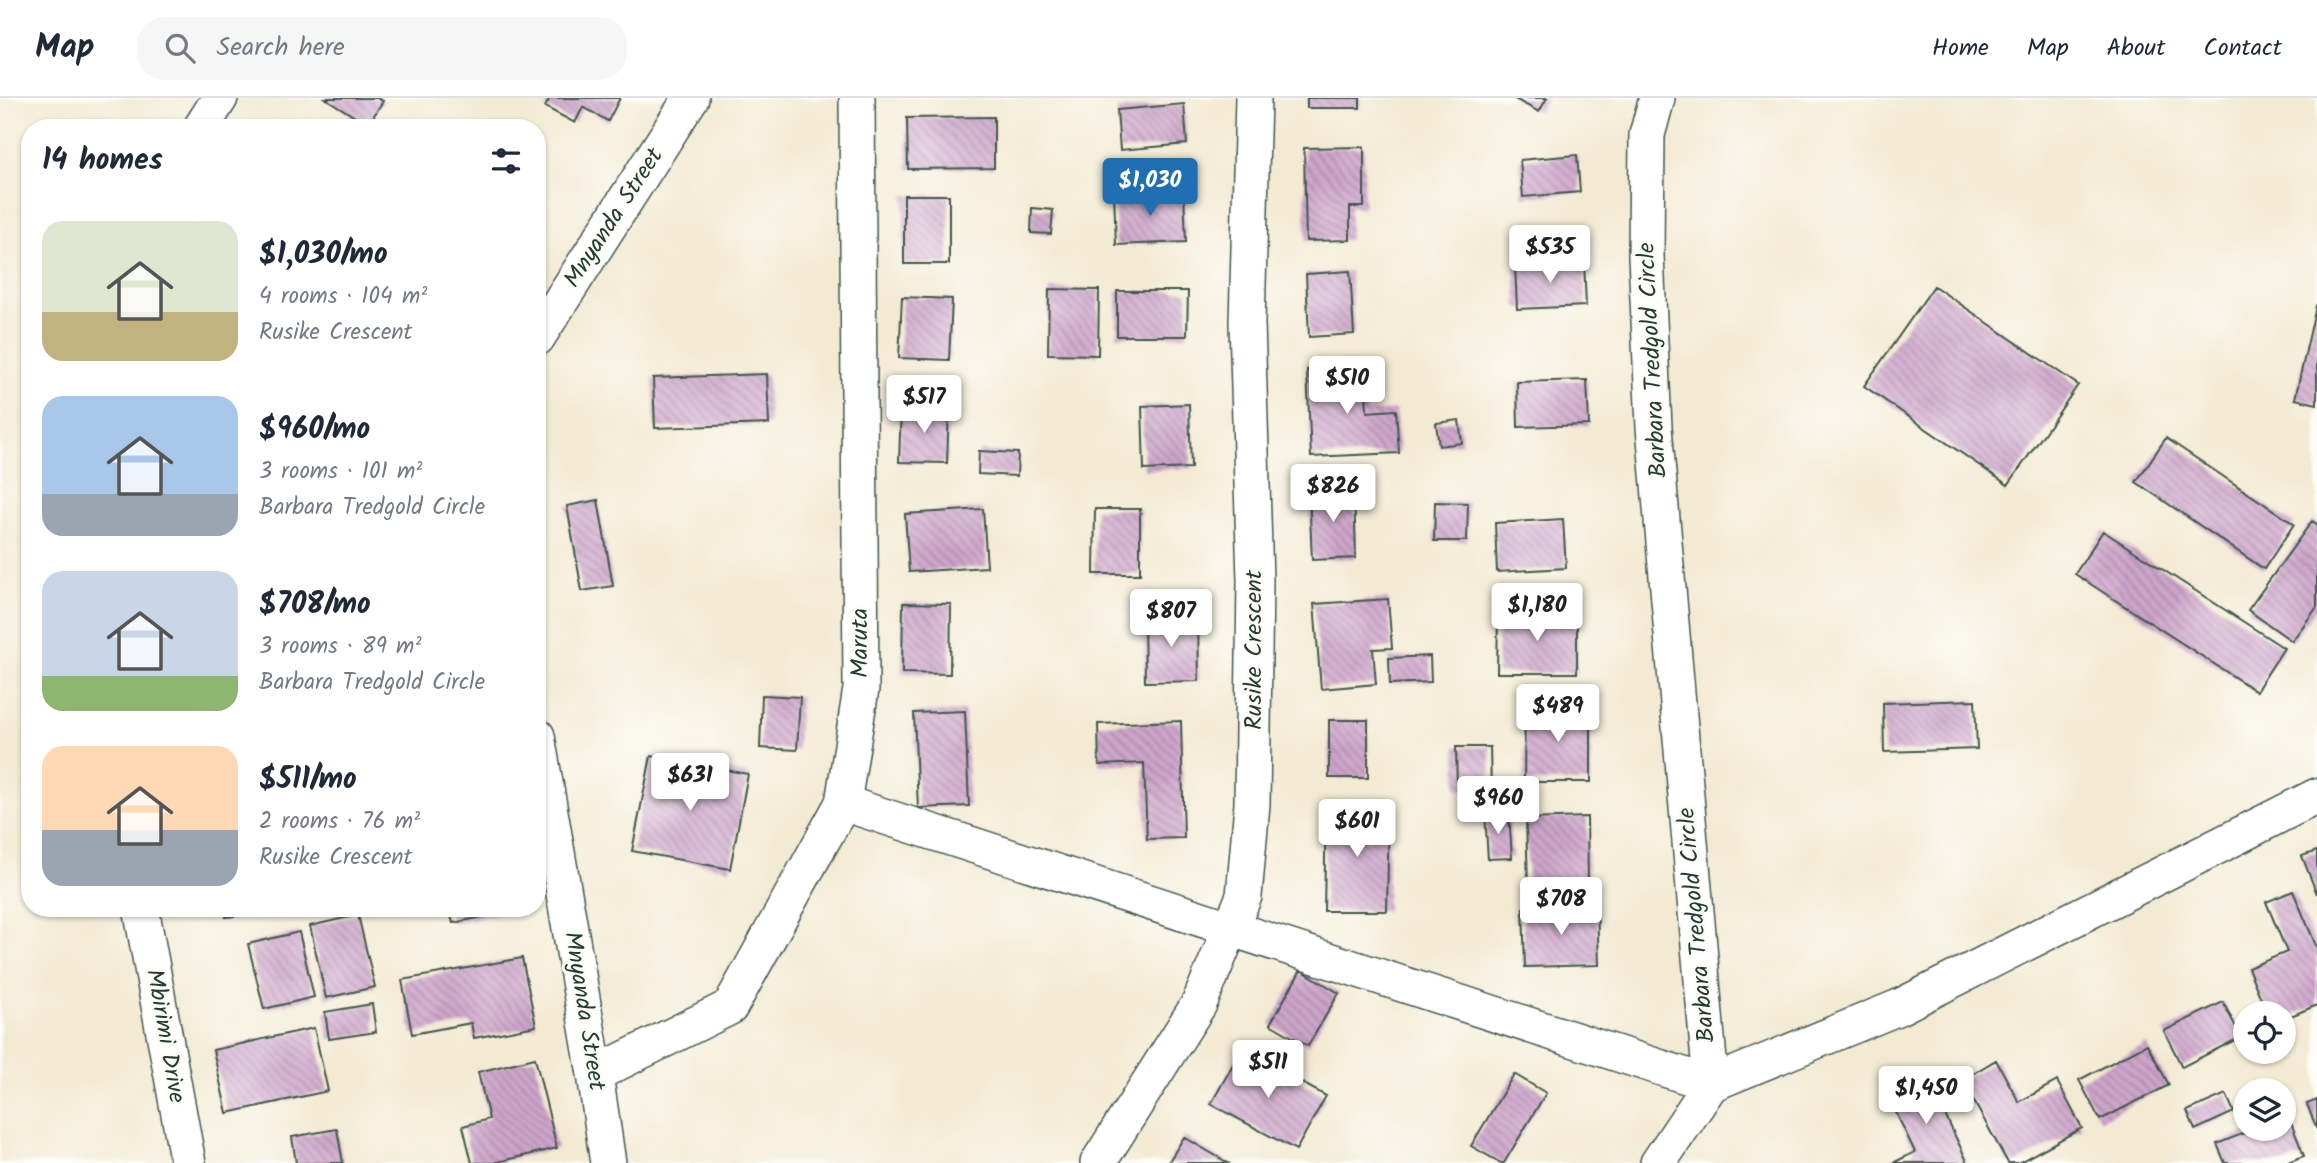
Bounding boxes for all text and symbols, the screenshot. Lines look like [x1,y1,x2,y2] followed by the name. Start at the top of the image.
[137,17,627,80] search box
[35,22,95,75] text: Map
[217,27,345,69] text: Search here
[161,29,199,67] icon: search
[1932,29,1989,68] text: Home
[2027,29,2069,68] text: Map
[2107,29,2165,68] text: About
[2203,29,2282,68] text: Contact
[42,137,163,185] text: 14 homes
[554,139,675,296] street label: Mnyanda Street
[487,142,525,180] icon: filters
[1093,158,1207,218] pin: $1,030
[1119,163,1181,199] text: $1,030
[1509,226,1591,285] pin: $535
[1525,230,1575,266] text: $535
[259,231,388,279] text: $1,030/mo
[1627,241,1679,479] street label: Barbara Tredgold Circle
[98,249,182,333] icon: home
[259,279,427,315] text: 4 rooms · 104 m²
[259,315,412,351] text: Rusike Crescent
[1306,356,1388,416] pin: $510
[1325,361,1369,397] text: $510
[883,376,965,435] pin: $517
[902,380,946,416] text: $517
[259,406,370,454] text: $960/mo
[98,424,182,508] icon: home
[259,454,422,490] text: 3 rooms · 101 m²
[1292,464,1374,524] pin: $826
[1306,469,1360,505] text: $826
[259,490,485,526] text: Barbara Tredgold Circle
[1235,569,1274,730] street label: Rusike Crescent
[259,581,371,629] text: $708/mo
[1480,584,1594,643] pin: $1,180
[1508,588,1566,624] text: $1,180
[1130,589,1212,649] pin: $807
[1146,594,1196,630] text: $807
[98,599,182,683] icon: home
[841,608,880,678] street label: Maruta
[259,629,422,665] text: 3 rooms · 89 m²
[259,665,485,701] text: Barbara Tredgold Circle
[1517,684,1599,744] pin: $489
[1532,689,1584,725] text: $489
[649,754,731,813] pin: $631
[259,756,357,804] text: $511/mo
[667,758,713,794] text: $631
[98,774,182,858] icon: home
[1457,776,1539,836] pin: $960
[1473,781,1523,817] text: $960
[1316,800,1398,859] pin: $601
[259,804,420,840] text: 2 rooms · 76 m²
[1335,804,1379,840] text: $601
[1667,806,1727,1044] street label: Barbara Tredgold Circle
[259,840,412,876] text: Rusike Crescent
[1520,878,1602,937] pin: $708
[1536,882,1586,918] text: $708
[552,929,616,1094] street label: Mnyanda Street
[134,966,196,1106] street label: Mbirimi Drive
[2233,1001,2296,1141] map controls
[2233,1001,2296,1064] button: locate
[1227,1040,1309,1100] pin: $511
[1248,1045,1288,1081] text: $511
[1869,1066,1983,1126] pin: $1,450
[1895,1071,1957,1107] text: $1,450
[2233,1078,2296,1141] button: layers

